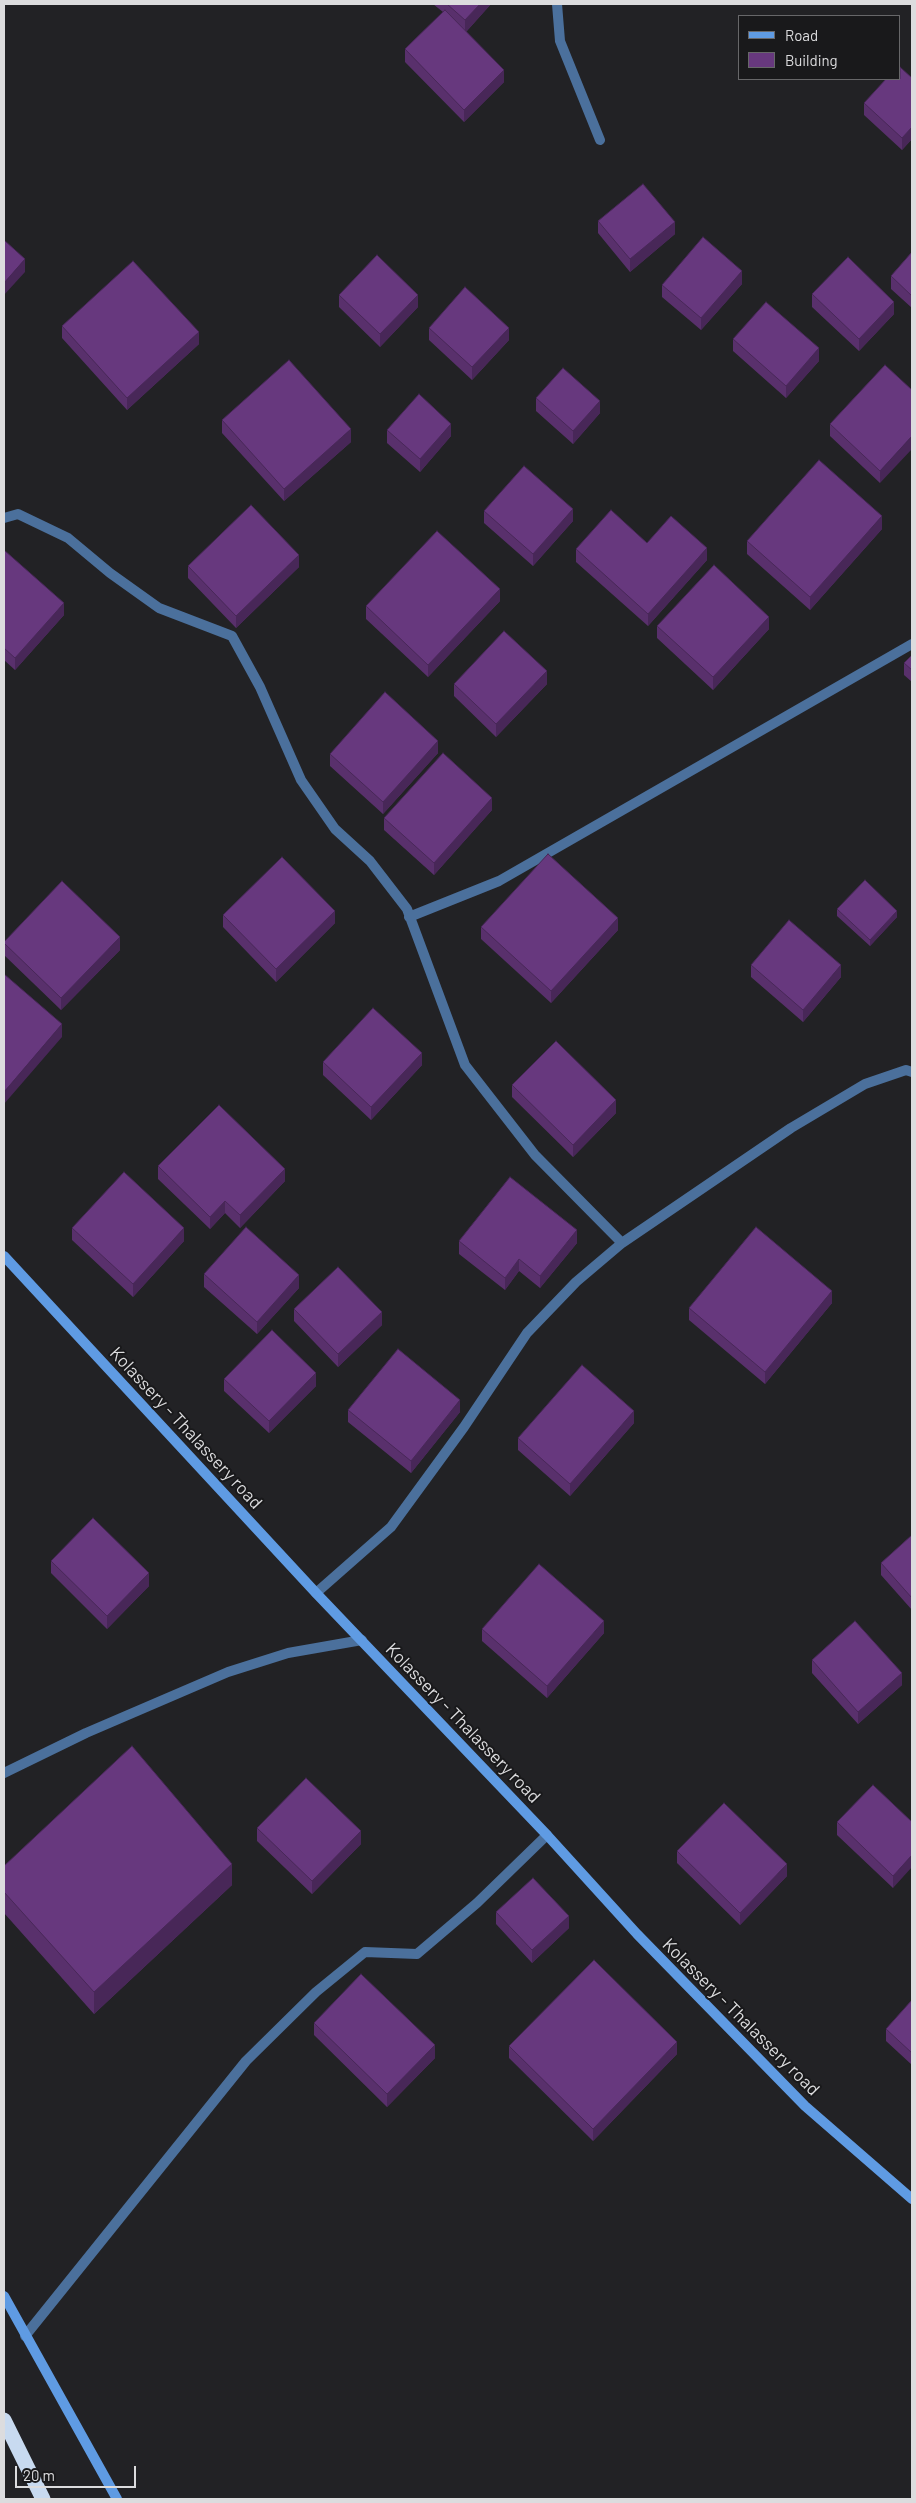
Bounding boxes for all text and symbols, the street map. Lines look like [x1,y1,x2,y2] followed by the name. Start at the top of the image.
[738,15,901,80] legend
[785,26,818,44] text: Road
[785,51,838,69] text: Building
[105,1343,267,1513] street label: Kolassery - Thalassery road
[381,1639,545,1807] street label: Kolassery - Thalassery road
[658,1934,824,2100] street label: Kolassery - Thalassery road
[18,2456,139,2488] scale bar
[23,2466,55,2484] text: 20 m

